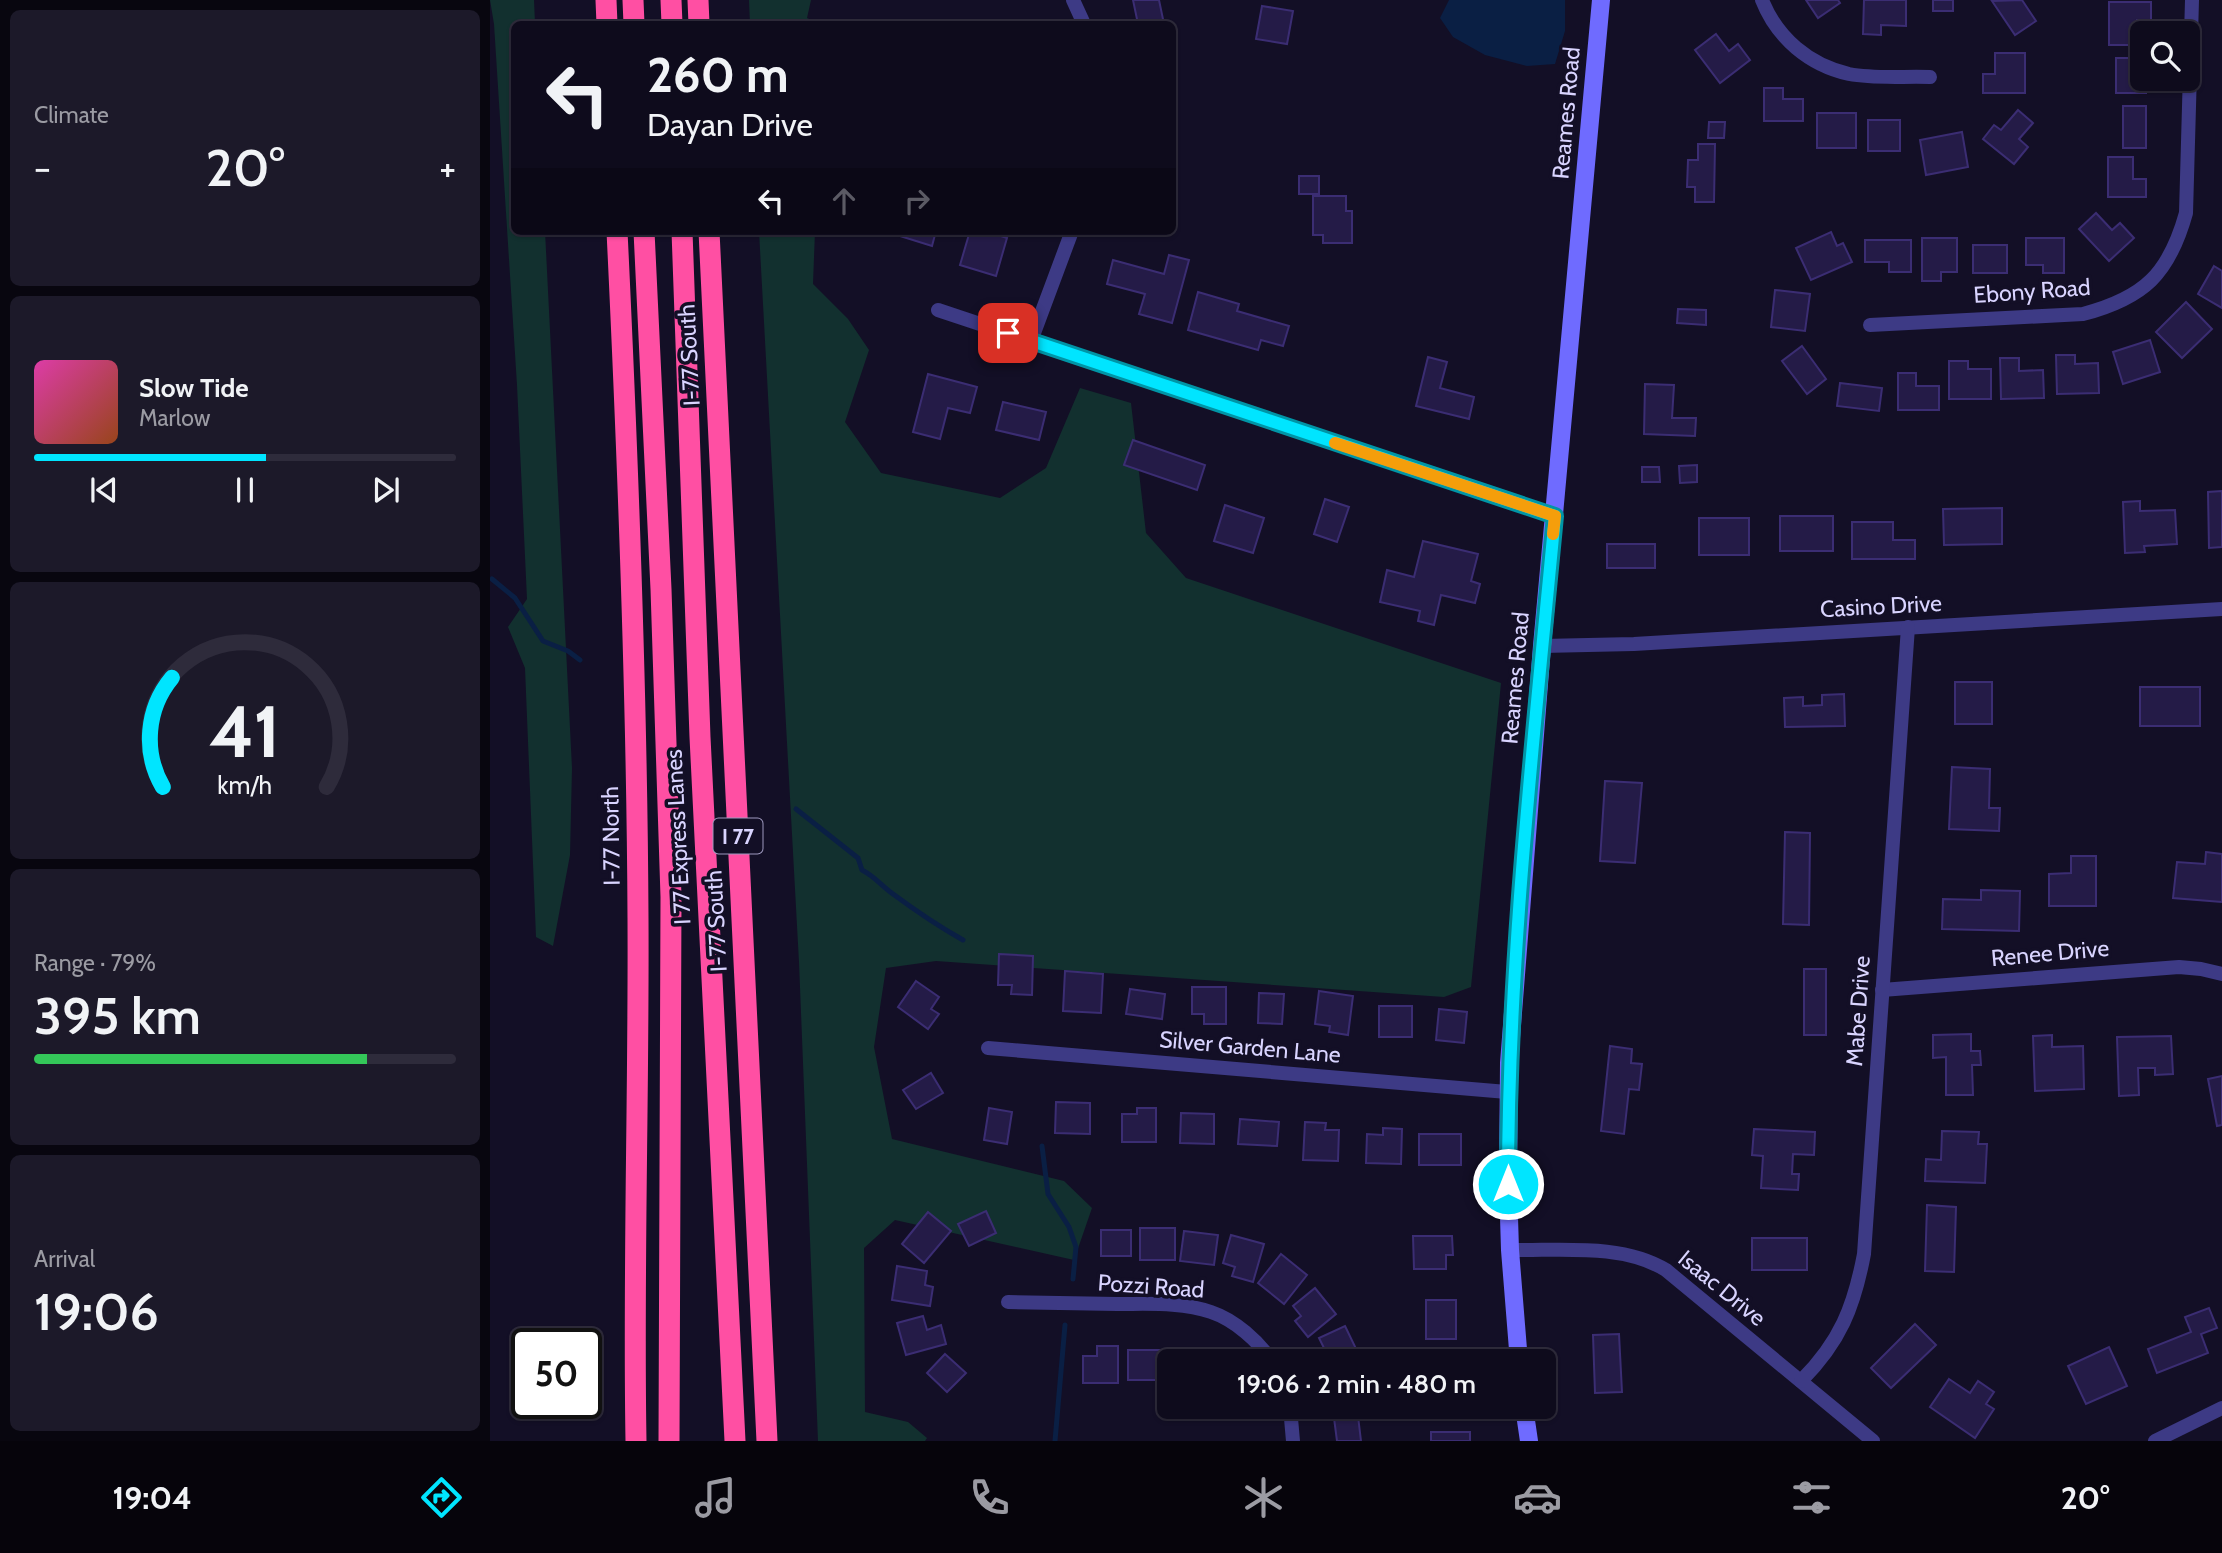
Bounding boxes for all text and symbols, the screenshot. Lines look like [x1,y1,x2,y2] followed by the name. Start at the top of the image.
[2130,21,2200,91] map controls
[2130,21,2200,91] button: search
[647,45,789,104] text: 260 m
[1546,46,1586,180] street label: Reames Road
[532,49,623,140] icon: left
[34,101,109,129] text: Climate
[647,105,813,144] text: Dayan Drive
[205,136,285,199] text: 20°
[34,144,51,191] text: −
[439,144,456,191] text: +
[752,182,790,220] icon: left
[825,182,863,220] icon: ahead
[898,182,936,220] icon: right
[1972,273,2092,309] street label: Ebony Road
[672,303,706,407] street label: I-77 South
[978,303,1038,363] pin
[989,314,1027,352] icon: arrive
[139,372,249,404] text: Slow Tide
[139,404,210,432] text: Marlow
[85,471,123,509] icon: previous
[226,471,264,509] icon: pause
[367,471,405,509] icon: next
[1819,589,1943,623] street label: Casino Drive
[1495,611,1535,745] street label: Reames Road
[209,687,281,775] text: 41
[659,749,697,925] street label: I 77 Express Lanes
[218,769,272,799] text: km/h
[596,786,626,886] street label: I-77 North
[714,818,762,854] road number: I 77
[699,869,733,973] street label: I-77 South
[1990,934,2110,972] street label: Renee Drive
[34,949,156,977] text: Range · 79%
[1840,954,1876,1067] street label: Mabe Drive
[34,984,201,1047] text: 395 km
[1158,1025,1342,1069] street label: Silver Garden Lane
[1471,1147,1545,1221] position arrow
[1673,1244,1772,1332] street label: Isaac Drive
[34,1245,95,1273] text: Arrival
[1097,1268,1205,1304] street label: Pozzi Road
[34,1280,159,1343] text: 19:06
[511,1328,602,1419] speed limit sign: 50
[1237,1368,1476,1400] text: 19:06 · 2 min · 480 m
[417,1473,466,1522] icon: directions
[691,1473,740,1522] icon: music
[965,1473,1014,1522] icon: phone
[1239,1473,1288,1522] icon: climate
[1513,1473,1562,1522] icon: car
[1787,1473,1836,1522] icon: filters
[112,1478,192,1517] text: 19:04
[2061,1478,2109,1517] text: 20°

